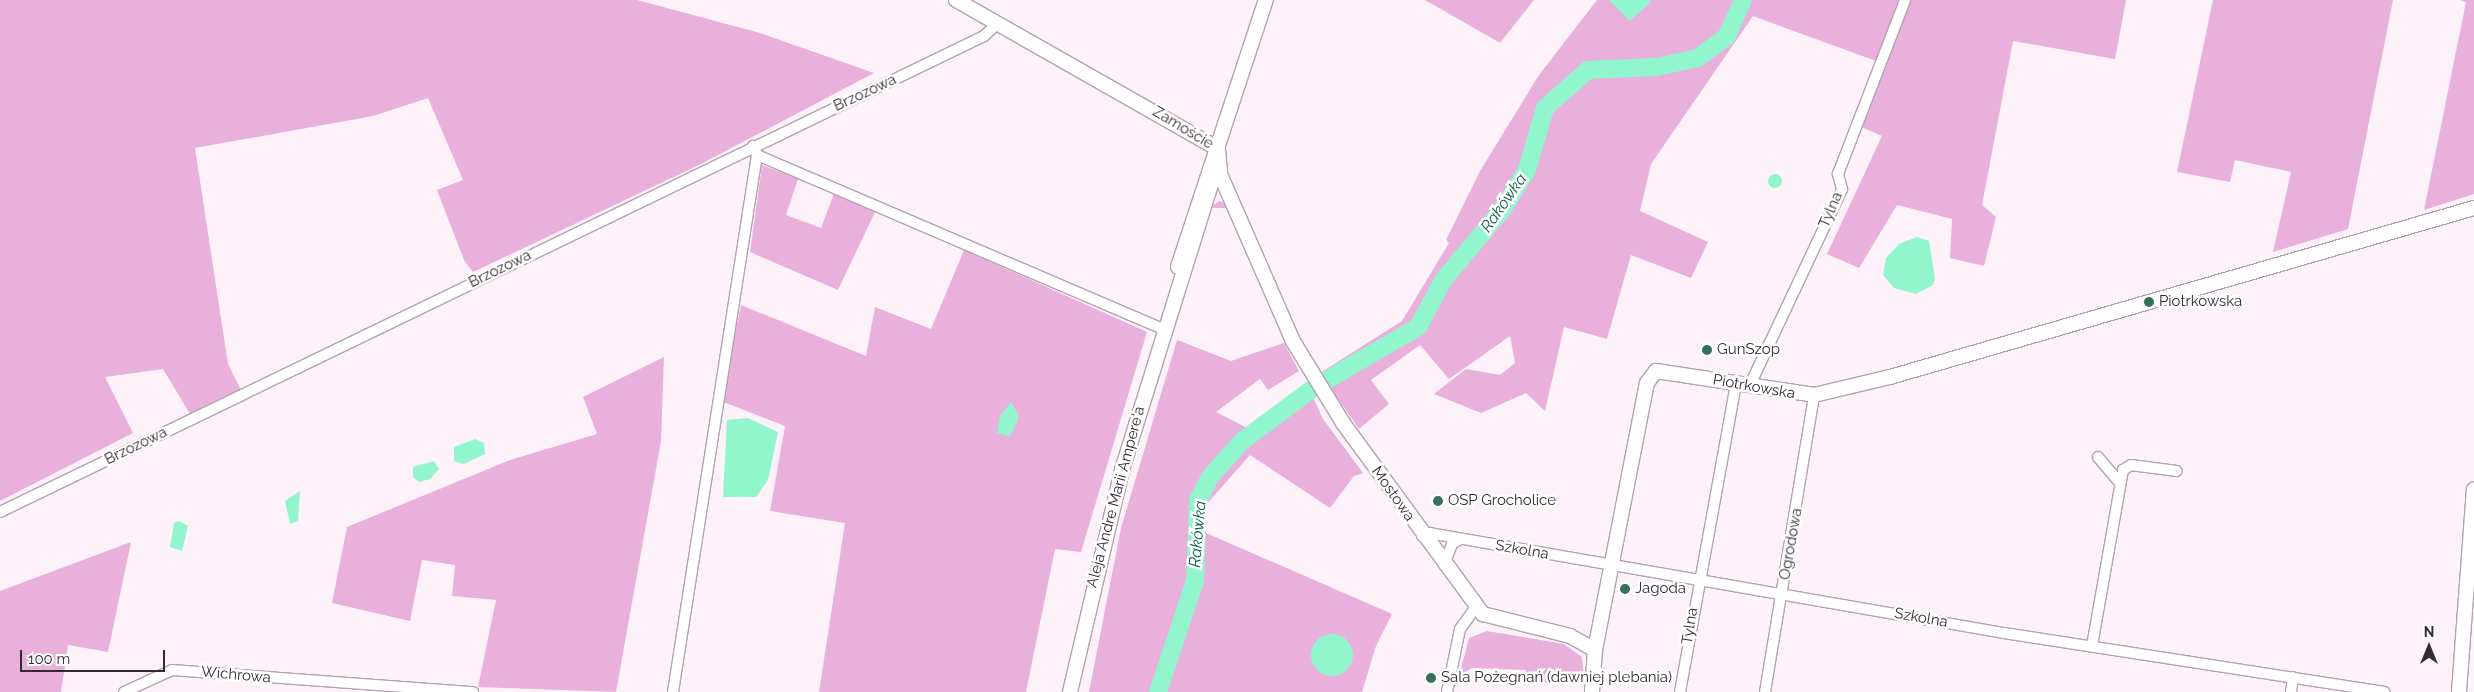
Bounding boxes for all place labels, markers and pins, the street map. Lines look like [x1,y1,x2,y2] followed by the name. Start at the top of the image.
[2159,293,2242,311] place label: Piotrkowska
[2143,296,2155,308] marker: Piotrkowska
[1717,341,1780,359] place label: GunSzop
[1701,344,1713,356] marker: GunSzop
[1448,492,1556,510] place label: OSP Grocholice
[1432,495,1444,507] marker: OSP Grocholice
[1635,580,1686,598] place label: Jagoda
[1619,583,1631,595] marker: Jagoda
[1441,669,1672,687] place label: Sala Pożegnań (dawniej plebania)
[1425,672,1437,684] marker: Sala Pożegnań (dawniej plebania)

